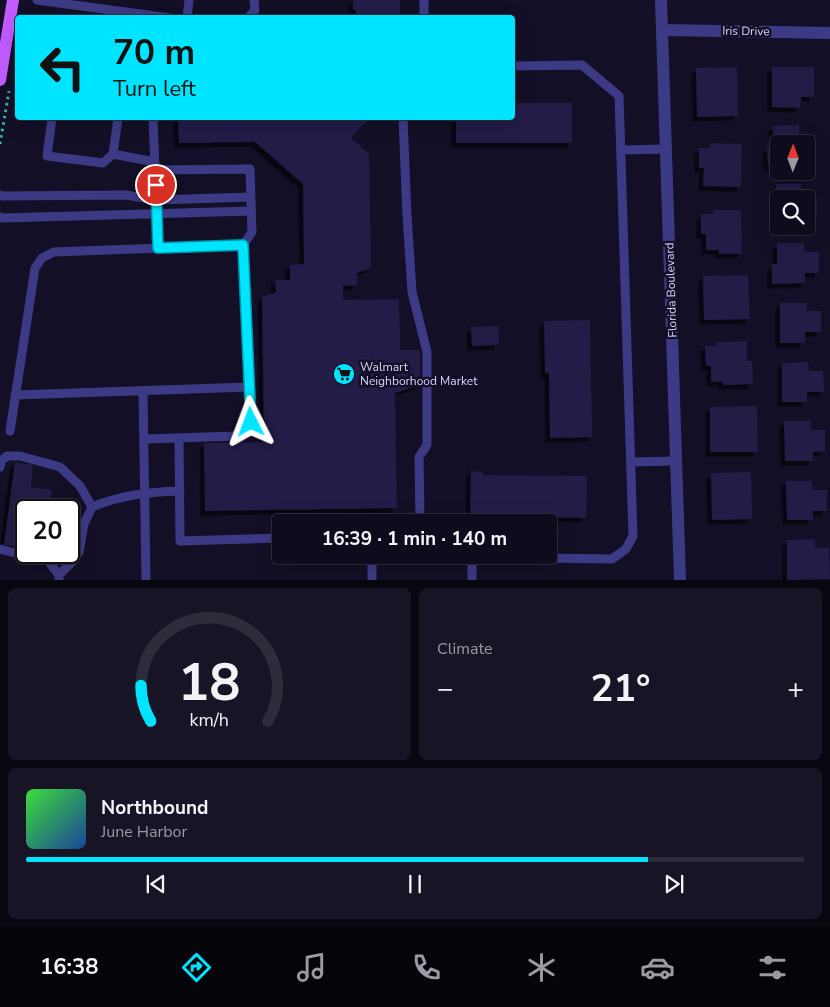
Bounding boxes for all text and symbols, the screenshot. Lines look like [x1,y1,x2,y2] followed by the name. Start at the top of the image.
[722,23,770,39] street label: Iris Drive
[113,29,195,76] text: 70 m
[30,35,95,100] icon: left
[113,74,196,104] text: Turn left
[770,135,815,180] north arrow
[770,135,815,235] map controls
[135,164,177,206] pin
[142,171,170,199] icon: arrive
[770,190,815,235] button: search
[661,242,681,338] street label: Florida Boulevard
[360,359,478,389] place label: Walmart Neighborhood Market
[332,362,356,386] supermarket icon: Walmart Neighborhood Market
[224,395,276,447] position arrow
[15,499,80,564] speed limit sign: 20
[322,526,507,552] text: 16:39 · 1 min · 140 m
[437,638,492,660] text: Climate
[178,647,241,718] text: 18
[590,663,651,714] text: 21°
[437,670,454,708] text: −
[787,670,804,708] text: +
[190,708,229,732] text: km/h
[101,795,208,821] text: Northbound
[101,821,187,843] text: June Harbor
[142,870,170,898] icon: previous
[401,870,429,898] icon: pause
[660,870,688,898] icon: next
[179,950,214,985] icon: directions
[294,950,329,985] icon: music
[409,950,444,985] icon: phone
[524,950,559,985] icon: climate
[640,950,675,985] icon: car
[755,950,790,985] icon: filters
[40,952,98,982] text: 16:38

